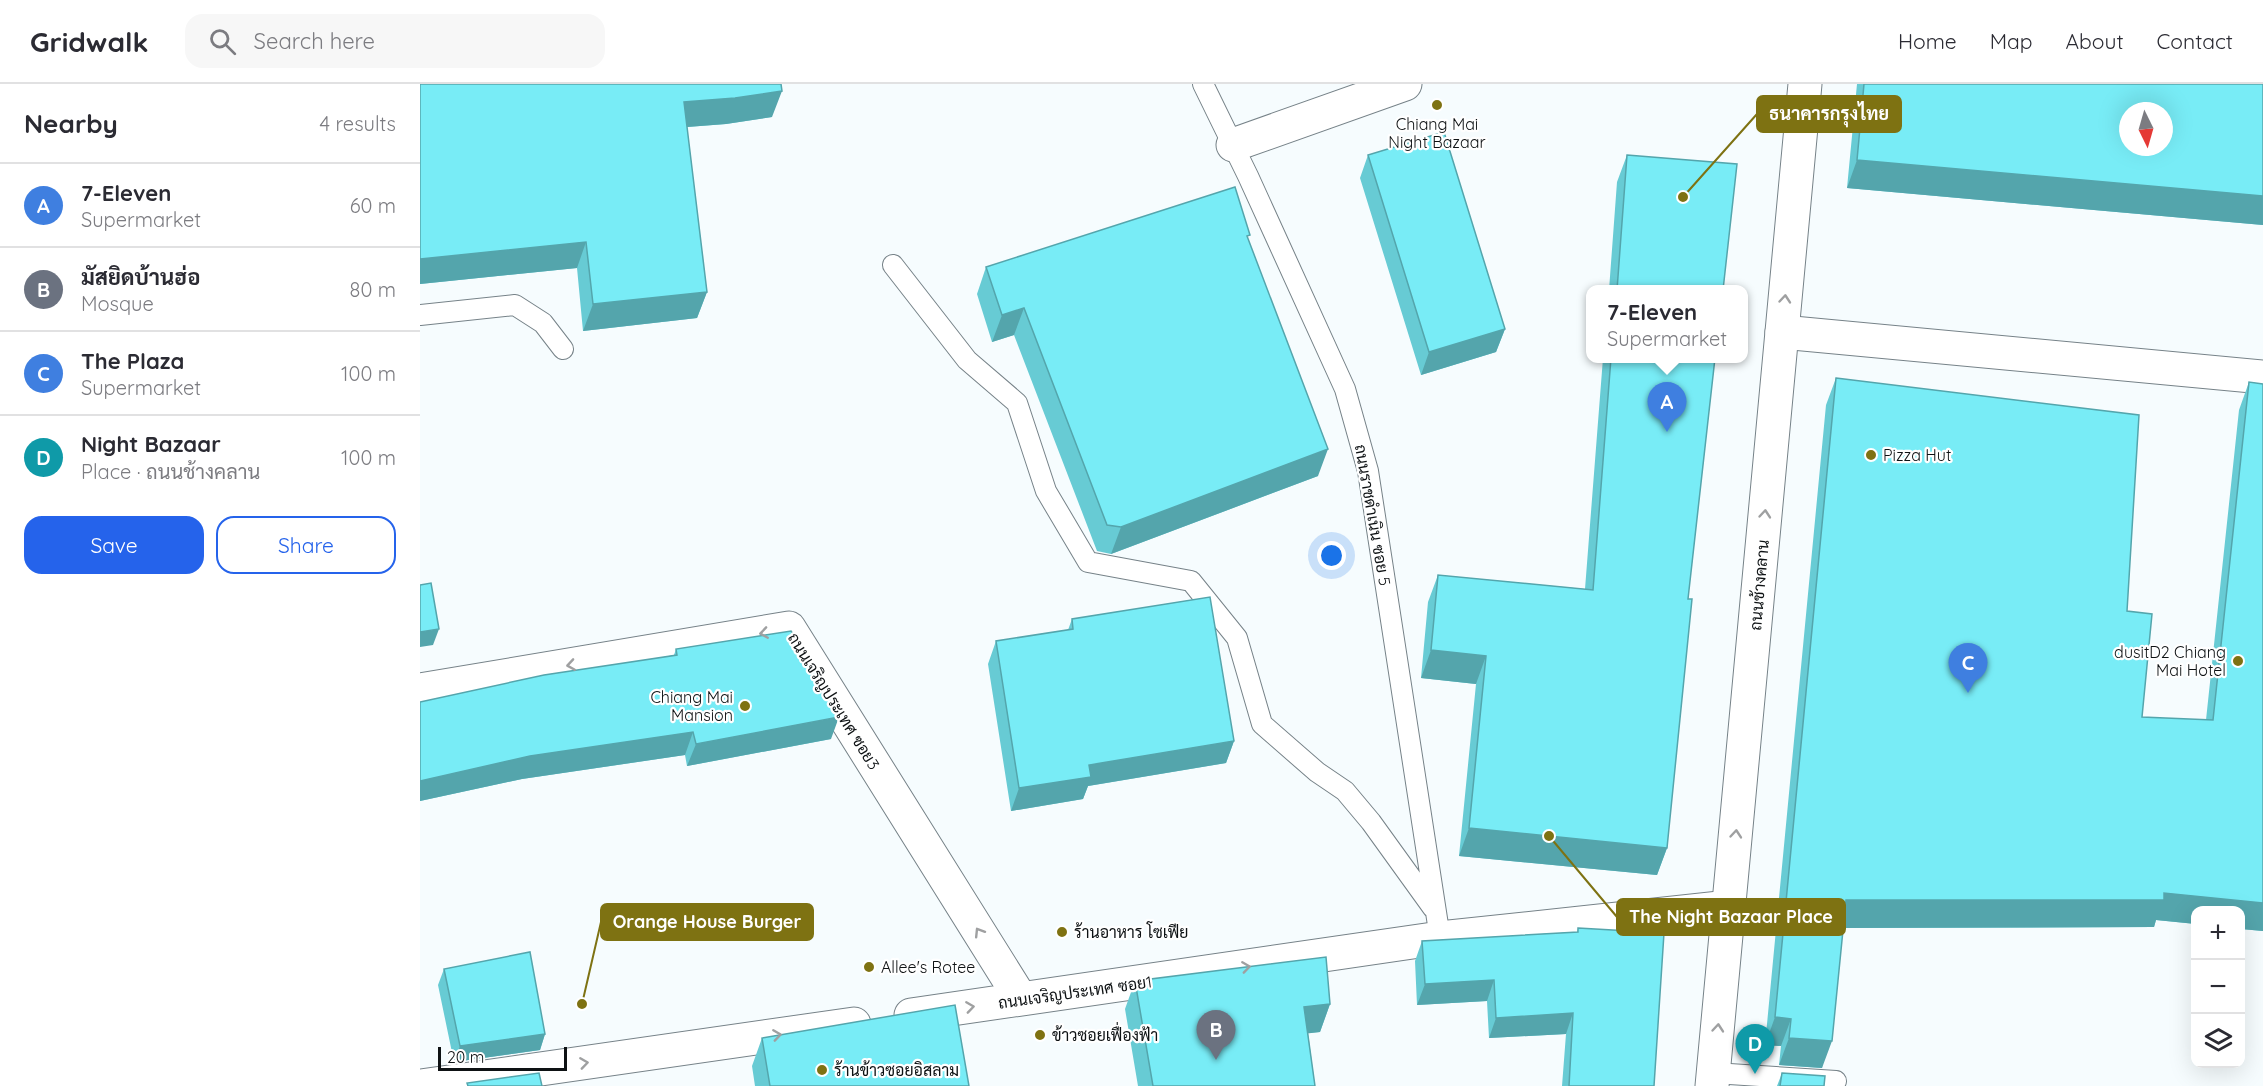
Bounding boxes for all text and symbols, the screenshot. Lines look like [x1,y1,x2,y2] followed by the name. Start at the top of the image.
[185,14,605,68] search box
[30,24,149,59] text: Gridwalk
[206,25,239,58] icon: search
[254,27,375,55] text: Search here
[1898,28,1957,54] text: Home
[1990,28,2033,54] text: Map
[2066,28,2124,54] text: About
[2157,28,2233,54] text: Contact
[1757,96,1901,132] callout: ธนาคารกรุงไทย
[1430,98,1444,112] marker: Chiang Mai Night Bazaar
[1769,101,1889,128] text: ธนาคารกรุงไทย
[2119,102,2173,156] north arrow
[24,107,118,140] text: Nearby
[320,111,396,136] text: 4 results
[1388,114,1486,152] place label: Chiang Mai Night Bazaar
[81,179,171,207] text: 7-Eleven
[37,193,50,218] text: A
[350,193,396,218] text: 60 m
[81,207,201,232] text: Supermarket
[81,263,200,291] text: มัสยิดบ้านฮ่อ
[37,277,50,302] text: B
[350,277,396,302] text: 80 m
[1586,285,1748,363] popup
[81,291,154,316] text: Mosque
[1778,294,1791,303] one-way arrow
[1607,298,1697,326] text: 7-Eleven
[1607,326,1727,351] text: Supermarket
[81,347,184,375] text: The Plaza
[37,361,50,386] text: C
[341,361,396,386] text: 100 m
[81,375,201,400] text: Supermarket
[1648,382,1686,432] pin: A
[81,430,221,458] text: Night Bazaar
[1351,443,1395,587] street label: ถนนราชดำเนิน ซอย 5
[36,445,51,470] text: D
[341,445,396,470] text: 100 m
[1883,445,1951,465] place label: Pizza Hut
[1864,448,1878,462] marker: Pizza Hut
[81,459,260,484] text: Place · ถนนช้างคลาน
[1758,509,1771,518] one-way arrow
[24,516,204,574] button: Save
[216,516,396,574] button: Share
[1745,539,1773,631] street label: ถนนช้างคลาน
[1317,541,1346,570] your location
[759,626,768,638] one-way arrow
[784,629,884,773] street label: ถนนเจริญประเทศ ซอย3
[2114,642,2226,680] place label: dusitD2 Chiang Mai Hotel
[1948,644,1988,693] pin: C
[2231,654,2245,668] marker: dusitD2 Chiang Mai Hotel
[567,658,576,670] one-way arrow
[650,687,733,725] place label: Chiang Mai Mansion
[738,699,752,713] marker: Chiang Mai Mansion
[1729,829,1742,838] one-way arrow
[1617,899,1845,935] callout: The Night Bazaar Place
[601,904,813,940] callout: Orange House Burger
[1629,905,1833,928] text: The Night Bazaar Place
[2191,906,2245,1068] map controls
[2191,906,2245,960] button: +
[613,910,801,933] text: Orange House Burger
[1074,921,1188,942] place label: ร้านอาหาร โซเฟีย
[1055,925,1069,939] marker: ร้านอาหาร โซเฟีย
[974,928,986,938] one-way arrow
[881,957,975,977] place label: Allee's Rotee
[862,960,876,974] marker: Allee's Rotee
[2191,960,2245,1014] button: −
[1241,961,1251,973] one-way arrow
[997,971,1153,1013] street label: ถนนเจริญประเทศ ซอย1
[965,1001,975,1013] one-way arrow
[1196,1010,1236,1060] pin: B
[2191,1014,2245,1068] button: layers
[1052,1021,1158,1045] place label: ข้าวซอยเฟื่องฟ้า
[1711,1023,1724,1032] one-way arrow
[1736,1024,1774,1074] pin: D
[1033,1028,1047,1042] marker: ข้าวซอยเฟื่องฟ้า
[772,1029,782,1041] one-way arrow
[438,1044,567,1072] scale bar
[447,1047,484,1067] text: 20 m
[579,1057,589,1069] one-way arrow
[834,1060,959,1080] place label: ร้านข้าวซอยอิสลาม
[815,1063,829,1077] marker: ร้านข้าวซอยอิสลาม

